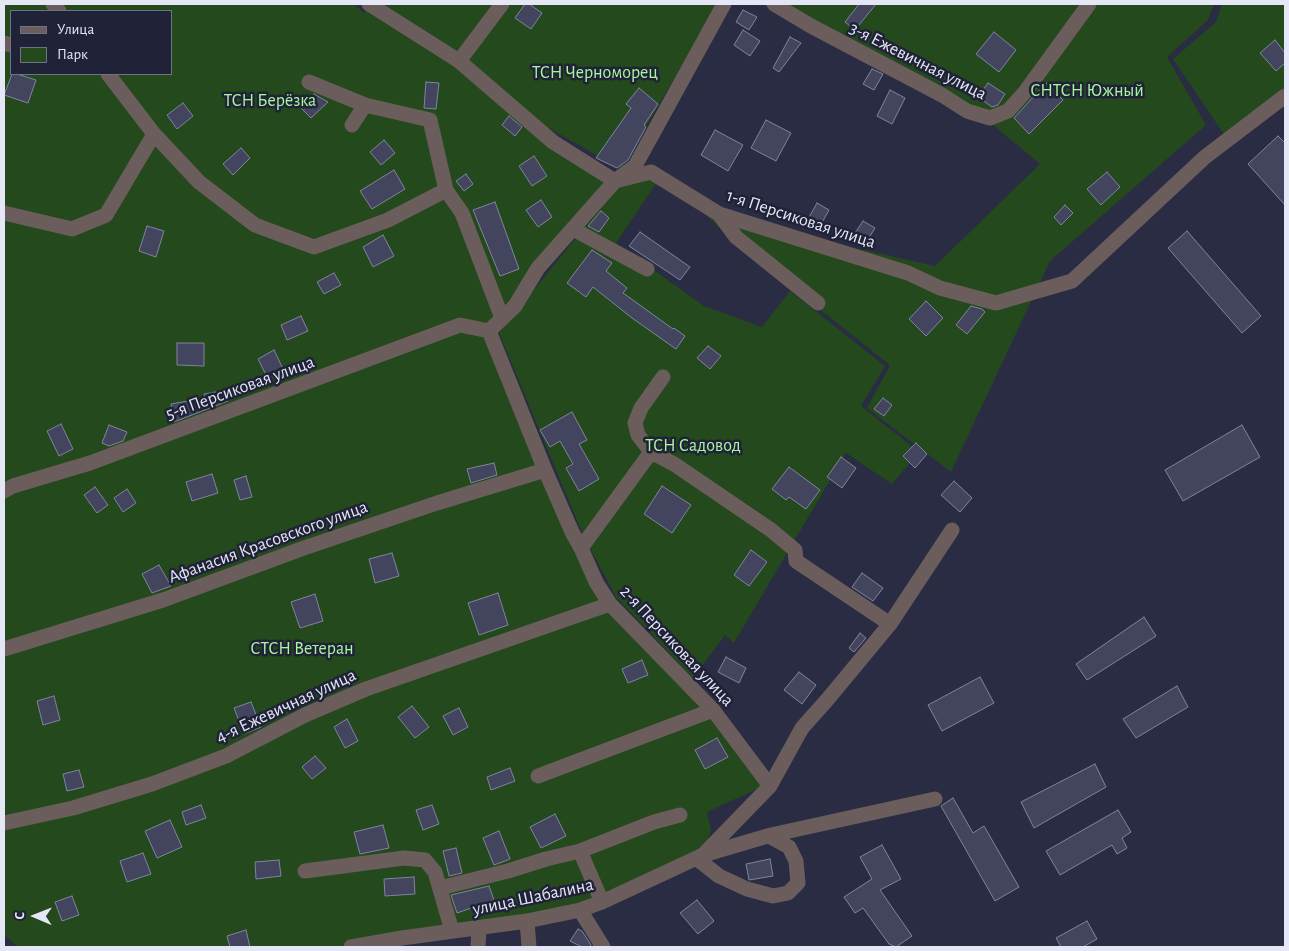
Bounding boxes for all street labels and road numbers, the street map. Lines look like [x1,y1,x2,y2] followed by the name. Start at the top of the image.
[846,17,990,105] street label: 3-я Ежевичная улица
[724,185,878,253] street label: 1-я Персиковая улица
[163,351,317,425] street label: 5-я Персиковая улица
[165,496,371,588] street label: Афанасия Красовского улица
[615,581,739,711] street label: 2-я Персиковая улица
[212,664,360,748] street label: 4-я Ежевичная улица
[471,874,595,920] street label: улица Шабалина

